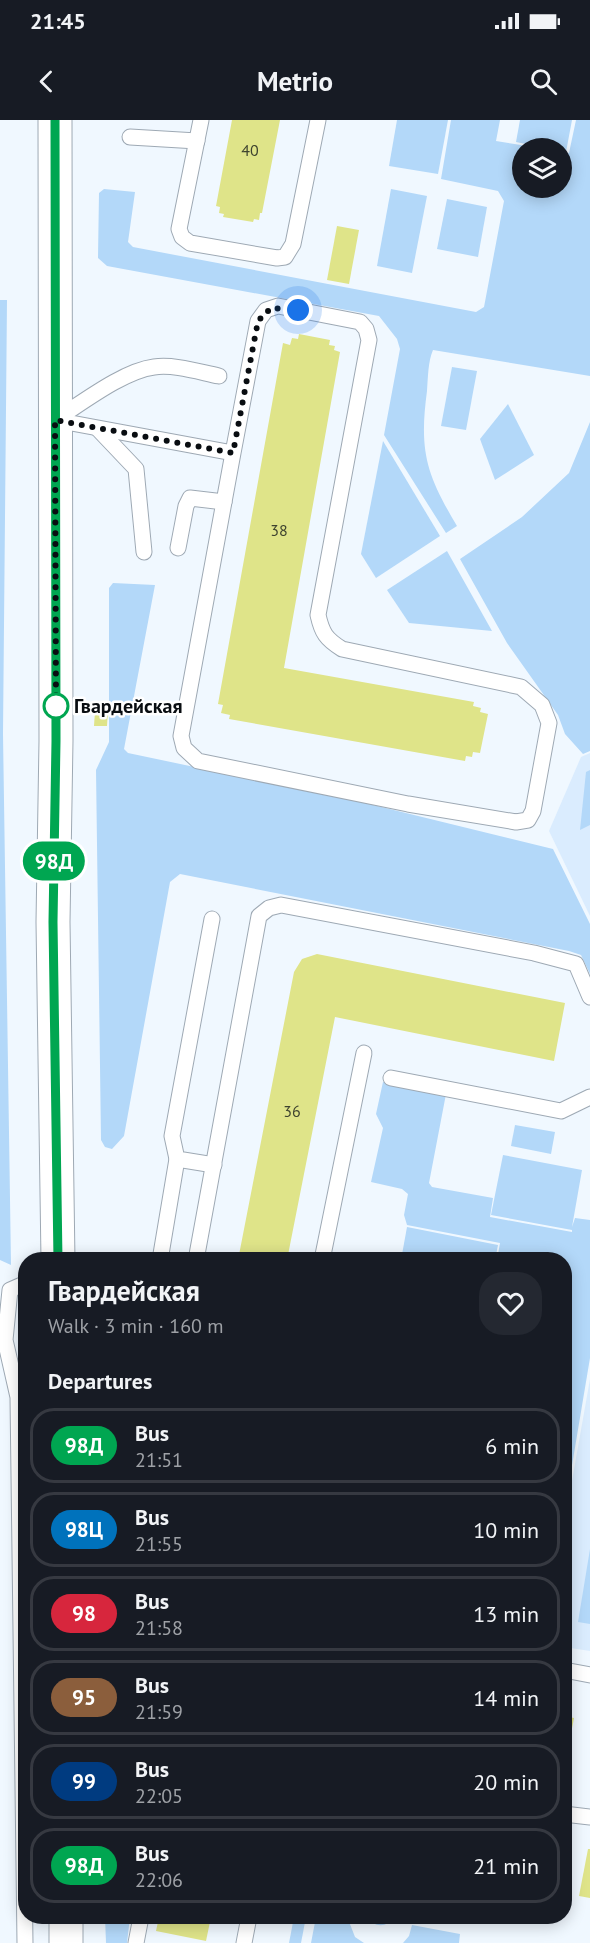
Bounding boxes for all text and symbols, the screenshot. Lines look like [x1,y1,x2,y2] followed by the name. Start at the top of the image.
[30,7,86,35] text: 21:45
[257,64,333,98] text: Metrio
[30,65,63,98] icon: back
[527,65,560,98] icon: search
[512,138,572,198] map controls
[512,138,572,198] button: layers
[241,140,259,160] house number: 40
[283,295,313,325] your location
[270,520,288,540] house number: 38
[43,693,69,719] marker: Гвардейская
[74,693,182,719] place label: Гвардейская
[20,842,88,880] line badge: 98Д
[35,848,73,875] text: 98Д
[283,1101,301,1121] house number: 36
[48,1272,200,1309] text: Гвардейская
[479,1272,542,1335] button: heart
[48,1313,224,1339] text: Walk · 3 min · 160 m
[48,1367,152,1395] text: Departures
[135,1419,169,1447] text: Bus
[65,1432,103,1459] text: 98Д
[485,1432,539,1460] text: 6 min
[135,1447,183,1473] text: 21:51
[135,1503,169,1531] text: Bus
[65,1516,103,1543] text: 98Ц
[473,1516,539,1544] text: 10 min
[135,1531,183,1557] text: 21:55
[135,1587,169,1615] text: Bus
[72,1600,96,1627] text: 98
[473,1600,539,1628] text: 13 min
[135,1615,183,1641] text: 21:58
[135,1671,169,1699] text: Bus
[72,1684,96,1711] text: 95
[473,1684,539,1712] text: 14 min
[135,1699,183,1725] text: 21:59
[135,1755,169,1783] text: Bus
[72,1768,96,1795] text: 99
[473,1768,539,1796] text: 20 min
[135,1783,183,1809] text: 22:05
[135,1839,169,1867] text: Bus
[65,1852,103,1879] text: 98Д
[473,1852,539,1880] text: 21 min
[135,1867,183,1893] text: 22:06

